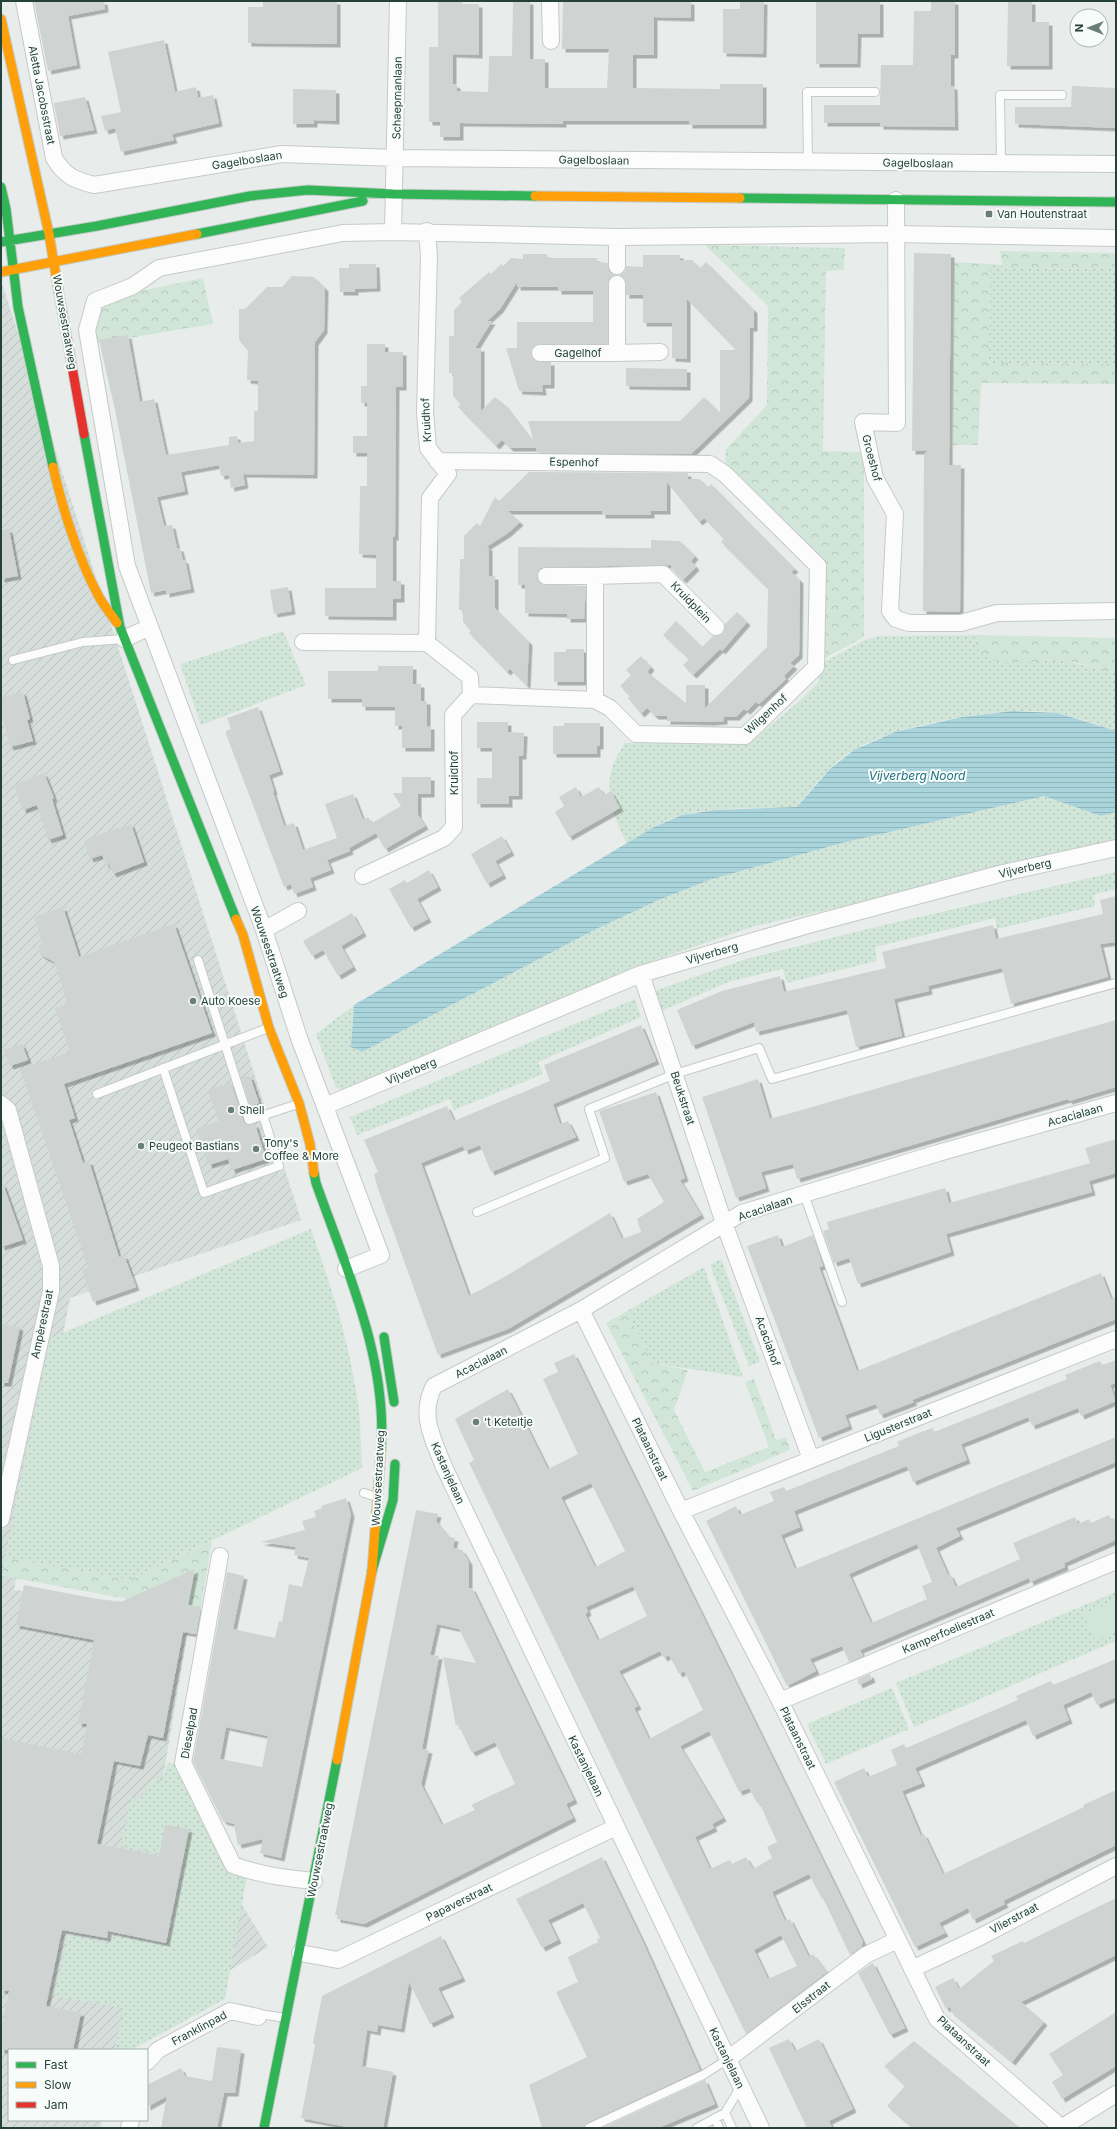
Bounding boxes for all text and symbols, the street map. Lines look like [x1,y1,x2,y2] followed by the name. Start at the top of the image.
[1069,8,1109,48] north arrow
[1072,24,1086,32] text: N
[26,44,59,146] street label: Aletta Jacobsstraat
[389,56,405,140] street label: Schaepmanlaan
[211,148,283,172] street label: Gagelboslaan
[558,152,630,168] street label: Gagelboslaan
[882,155,954,171] street label: Gagelboslaan
[997,207,1087,221] place label: Van Houtenstraat
[984,209,994,219] marker: Van Houtenstraat
[50,273,80,371] street label: Wouwsestraatweg
[554,346,602,360] street label: Gagelhof
[418,397,434,443] street label: Kruidhof
[859,433,885,483] street label: Groeshof
[549,455,599,469] street label: Espenhof
[668,578,714,626] street label: Kruidplein
[742,691,790,737] street label: Wilgenhof
[447,751,461,795] street label: Kruidhof
[869,768,966,783] water label: Vijverberg Noord
[997,855,1053,881] street label: Vijverberg
[248,904,292,1000] street label: Wouwsestraatweg
[684,939,740,967] street label: Vijverberg
[201,994,260,1008] place label: Auto Koese
[188,996,198,1006] marker: Auto Koese
[384,1054,438,1088] street label: Vijverberg
[668,1069,698,1127] street label: Beukstraat
[1046,1100,1104,1130] street label: Acacialaan
[239,1103,264,1117] place label: Shell
[226,1105,236,1115] marker: Shell
[264,1136,339,1163] place label: Tony's Coffee & More
[149,1139,239,1153] place label: Peugeot Bastians
[136,1141,146,1151] marker: Peugeot Bastians
[251,1144,261,1154] marker: Tony's Coffee & More
[736,1192,794,1224] street label: Acacialaan
[28,1288,56,1360] street label: Ampèrestraat
[752,1314,784,1368] street label: Acaciahof
[453,1343,509,1381] street label: Acacialaan
[862,1405,934,1445] street label: Ligusterstraat
[484,1415,533,1429] place label: 't Keteltje
[629,1415,671,1483] street label: Plataanstraat
[471,1417,481,1427] marker: 't Keteltje
[368,1430,388,1526] street label: Wouwsestraatweg
[428,1440,468,1506] street label: Kastanjelaan
[900,1605,997,1657] street label: Kamperfoeliestraat
[777,1704,819,1772] street label: Plataanstraat
[178,1706,200,1760] street label: Dieselpad
[565,1733,607,1799] street label: Kastanjelaan
[304,1801,336,1899] street label: Wouwsestraatweg
[424,1880,495,1924] street label: Papaverstraat
[987,1899,1041,1937] street label: Vlierstraat
[789,1978,833,2016] street label: Elsstraat
[169,2008,229,2048] street label: Franklinpad
[934,2013,994,2070] street label: Plataanstraat
[706,2025,748,2091] street label: Kastanjelaan
[8,2049,148,2121] legend
[44,2057,68,2072] text: Fast
[44,2077,72,2092] text: Slow
[44,2097,68,2112] text: Jam

